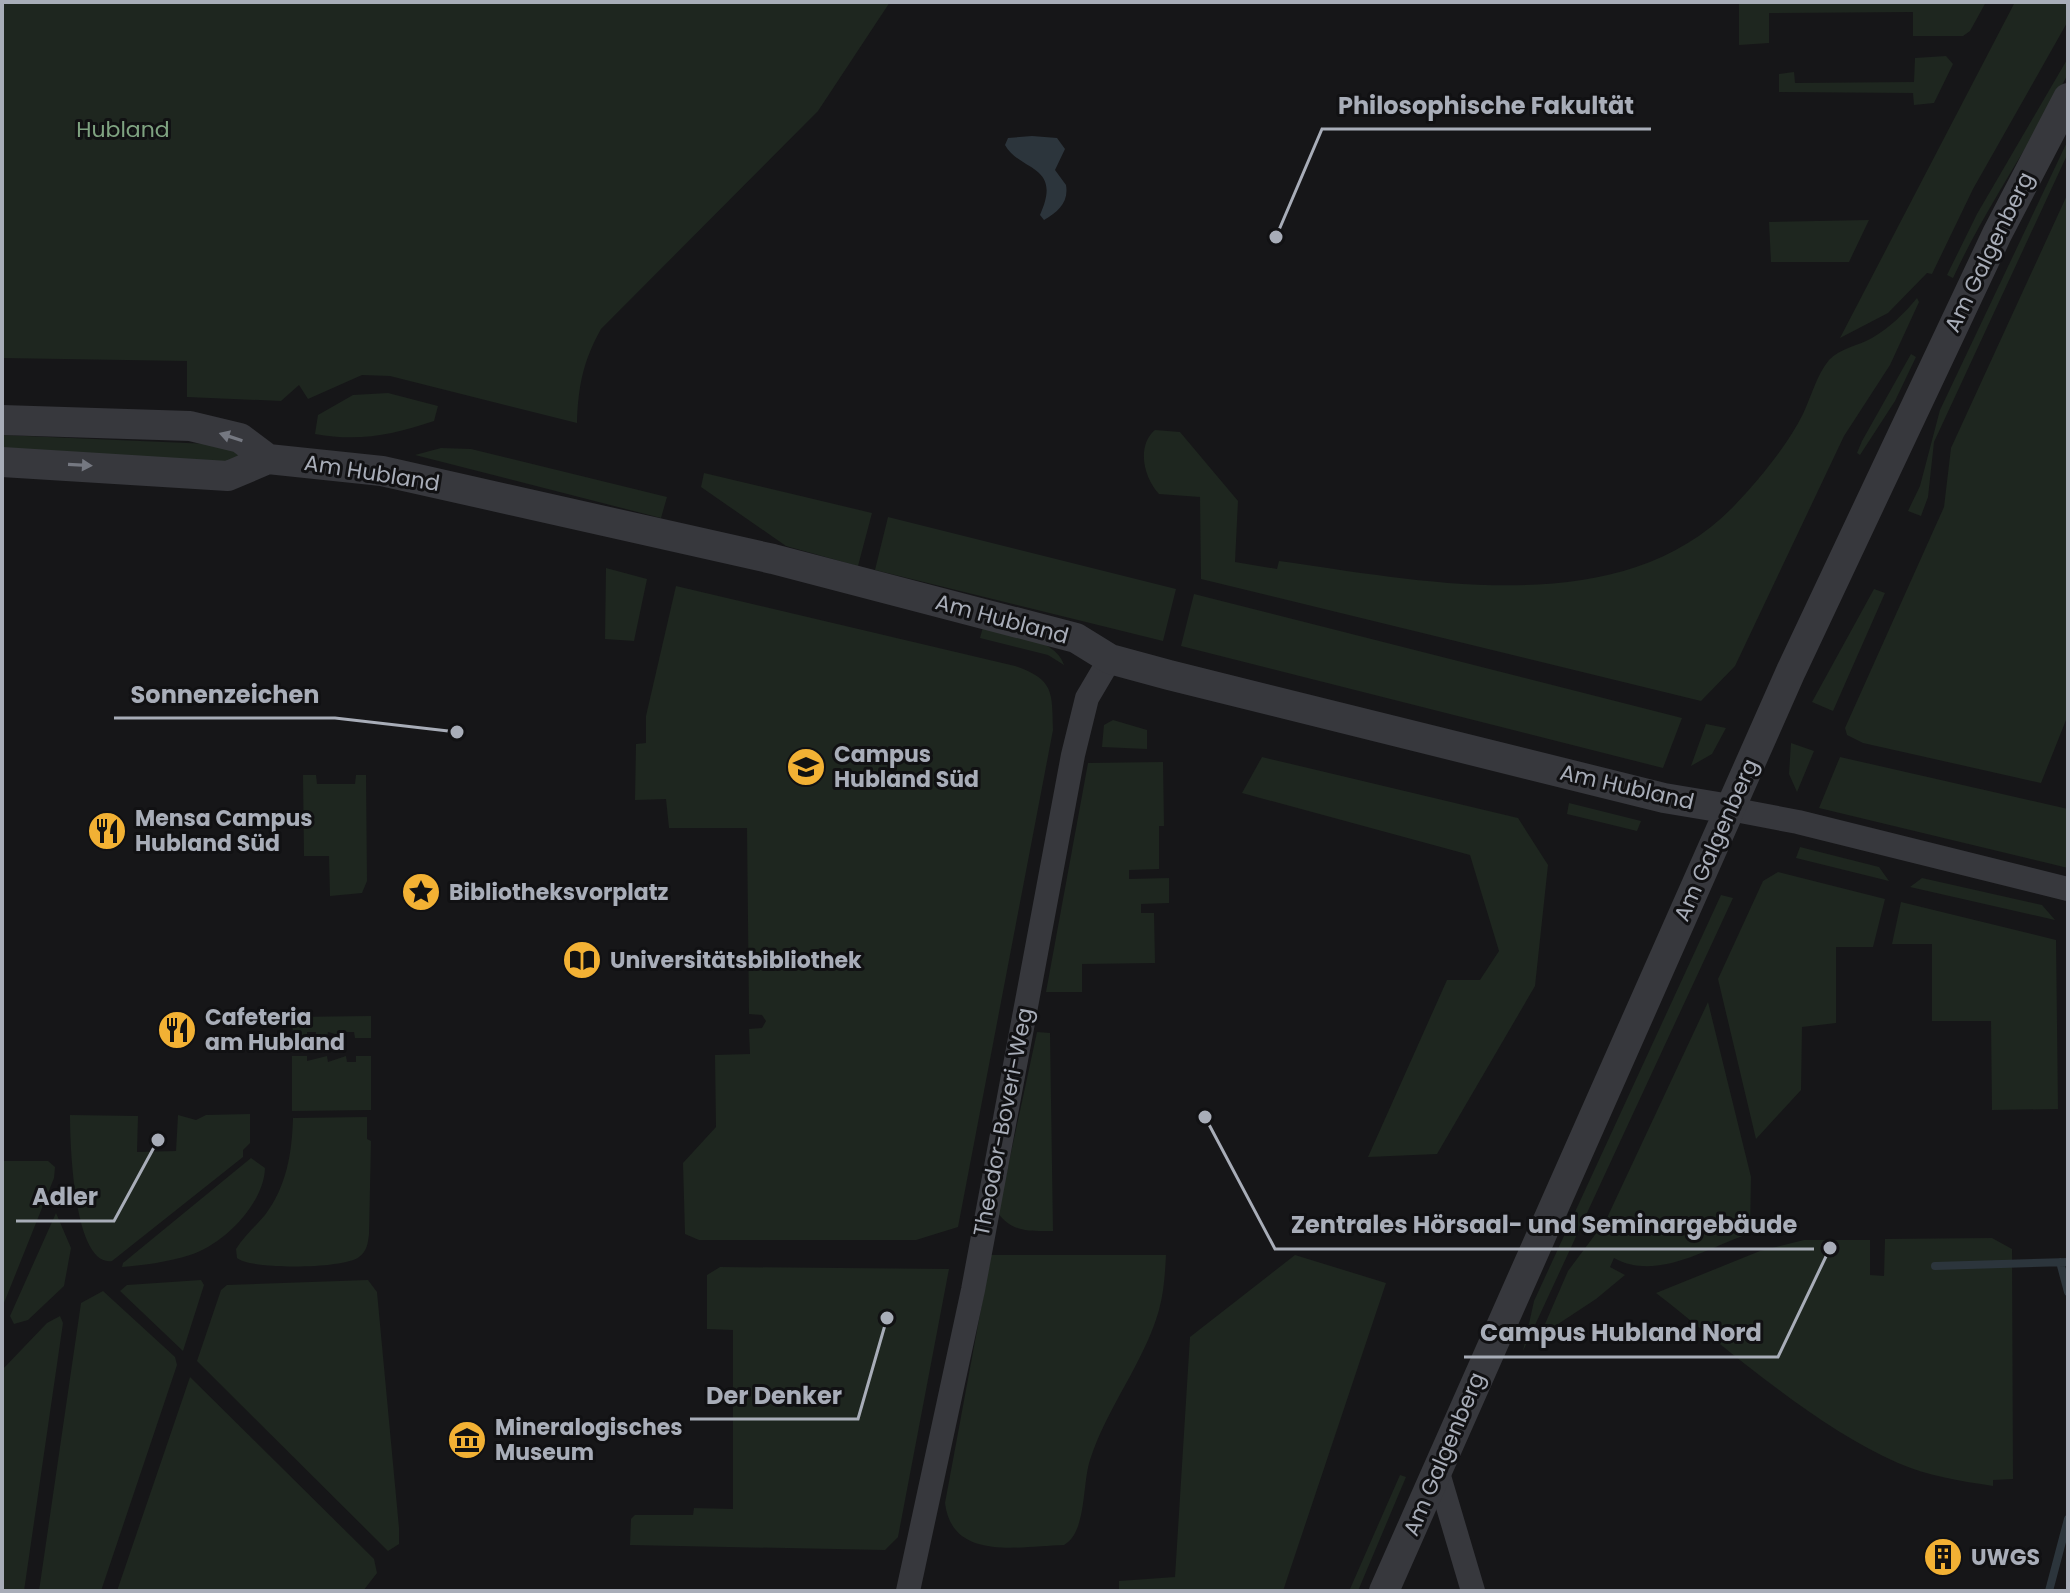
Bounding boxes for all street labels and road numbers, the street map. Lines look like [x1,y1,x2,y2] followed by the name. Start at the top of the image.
[1937,167,2041,337] street label: Am Galgenberg
[302,447,442,499] street label: Am Hubland
[932,586,1072,652] street label: Am Hubland
[1666,754,1766,926] street label: Am Galgenberg
[1557,757,1697,817] street label: Am Hubland
[966,1005,1040,1239] street label: Theodor-Boveri-Weg
[1396,1367,1492,1541] street label: Am Galgenberg

